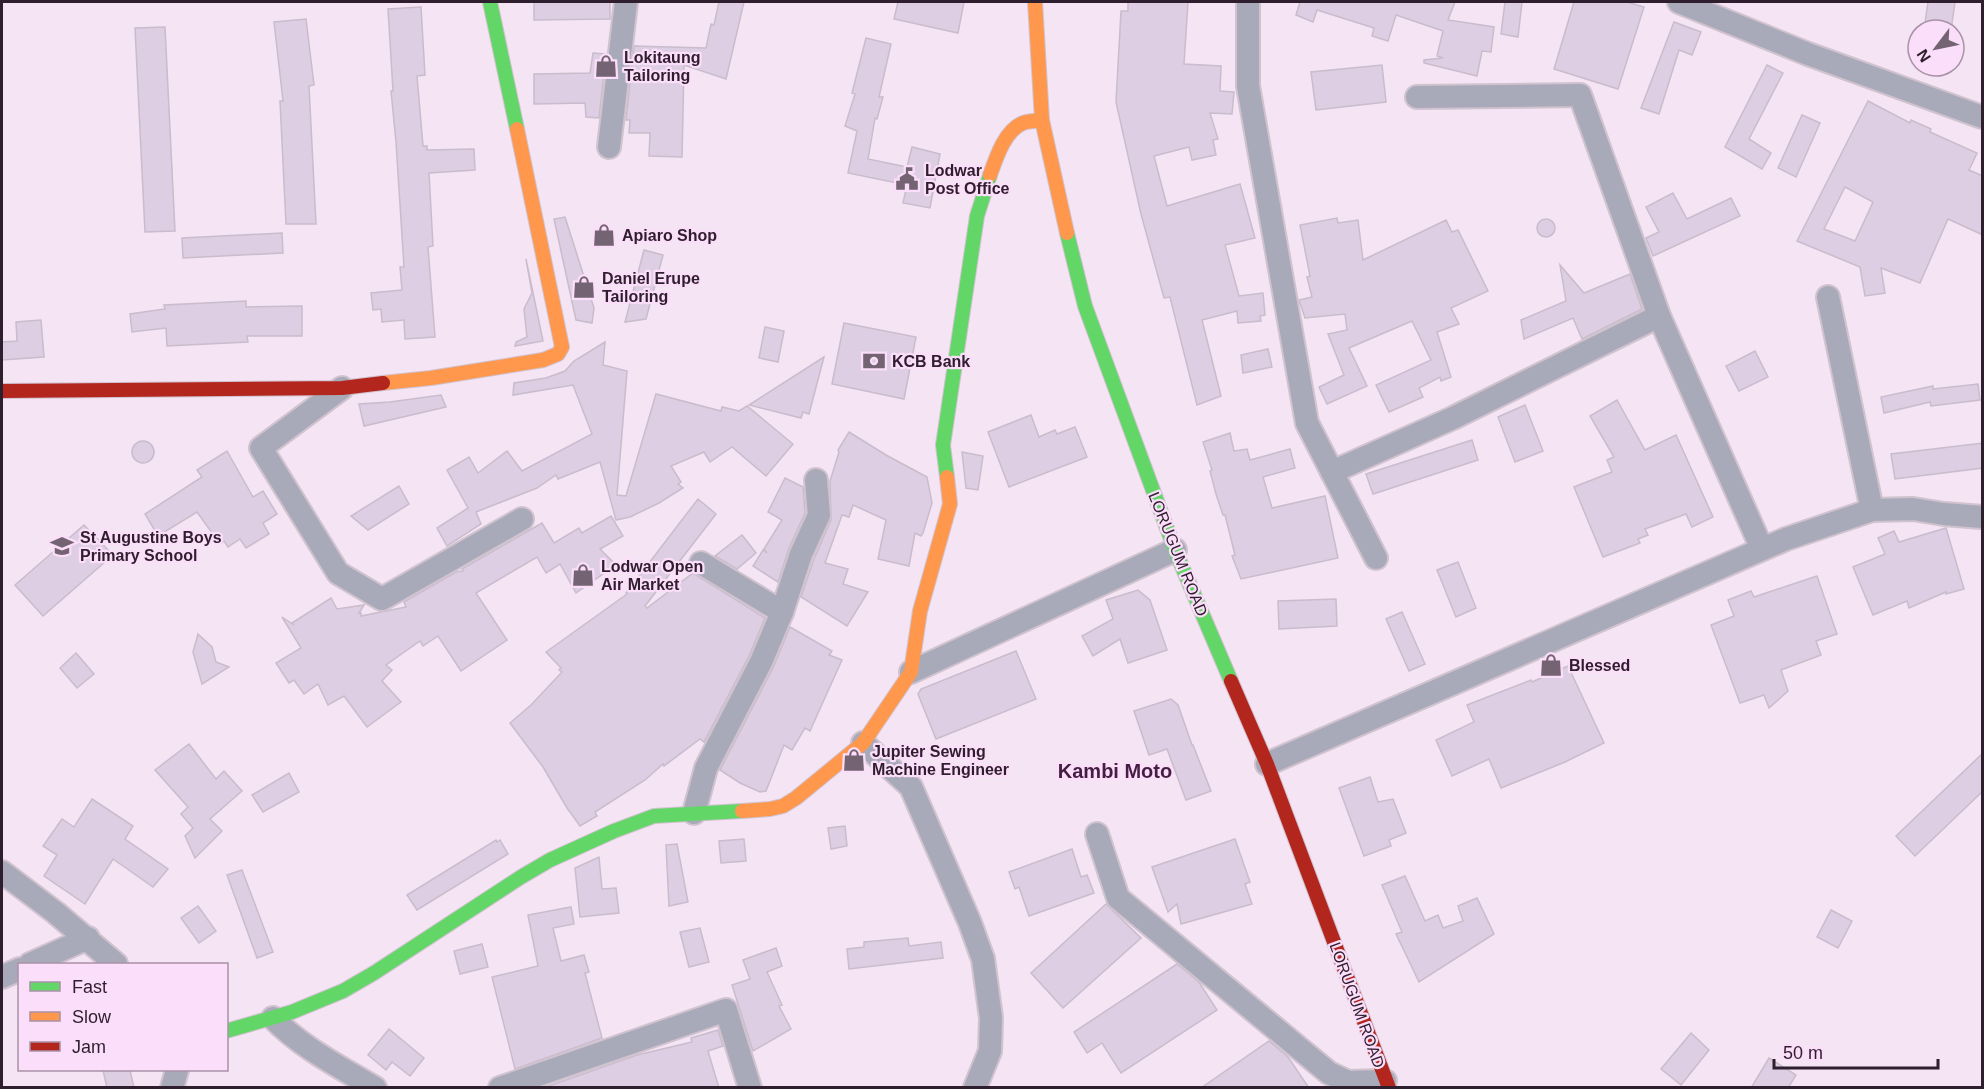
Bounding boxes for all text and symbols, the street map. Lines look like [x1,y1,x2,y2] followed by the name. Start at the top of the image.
[1906,18,1966,78] north arrow
[1913,46,1934,65] text: N
[624,49,700,84] place label: Lokitaung Tailoring
[593,53,619,79] shop icon: Lokitaung Tailoring
[925,162,1010,197] place label: Lodwar Post Office
[894,166,920,192] public building icon: Lodwar Post Office
[591,222,617,248] shop icon: Apiaro Shop
[622,227,717,244] place label: Apiaro Shop
[602,270,700,305] place label: Daniel Erupe Tailoring
[571,274,597,300] shop icon: Daniel Erupe Tailoring
[861,348,887,374] bank icon: KCB Bank
[892,353,970,370] place label: KCB Bank
[1145,489,1211,619] street label: LORUGUM ROAD
[80,529,222,564] place label: St Augustine Boys Primary School
[49,533,75,559] school or university icon: St Augustine Boys Primary School
[601,558,703,593] place label: Lodwar Open Air Market
[570,562,596,588] shop icon: Lodwar Open Air Market
[1538,652,1564,678] shop icon: Blessed
[1569,657,1630,674] place label: Blessed
[872,743,1009,778] place label: Jupiter Sewing Machine Engineer
[841,747,867,773] shop icon: Jupiter Sewing Machine Engineer
[1058,760,1172,782] district label: Kambi Moto
[1326,940,1388,1070] street label: LORUGUM ROAD
[18,963,228,1071] legend
[72,977,107,997] text: Fast
[72,1007,112,1027] text: Slow
[1774,1032,1938,1070] scale bar
[72,1037,106,1057] text: Jam
[1783,1043,1823,1063] text: 50 m

